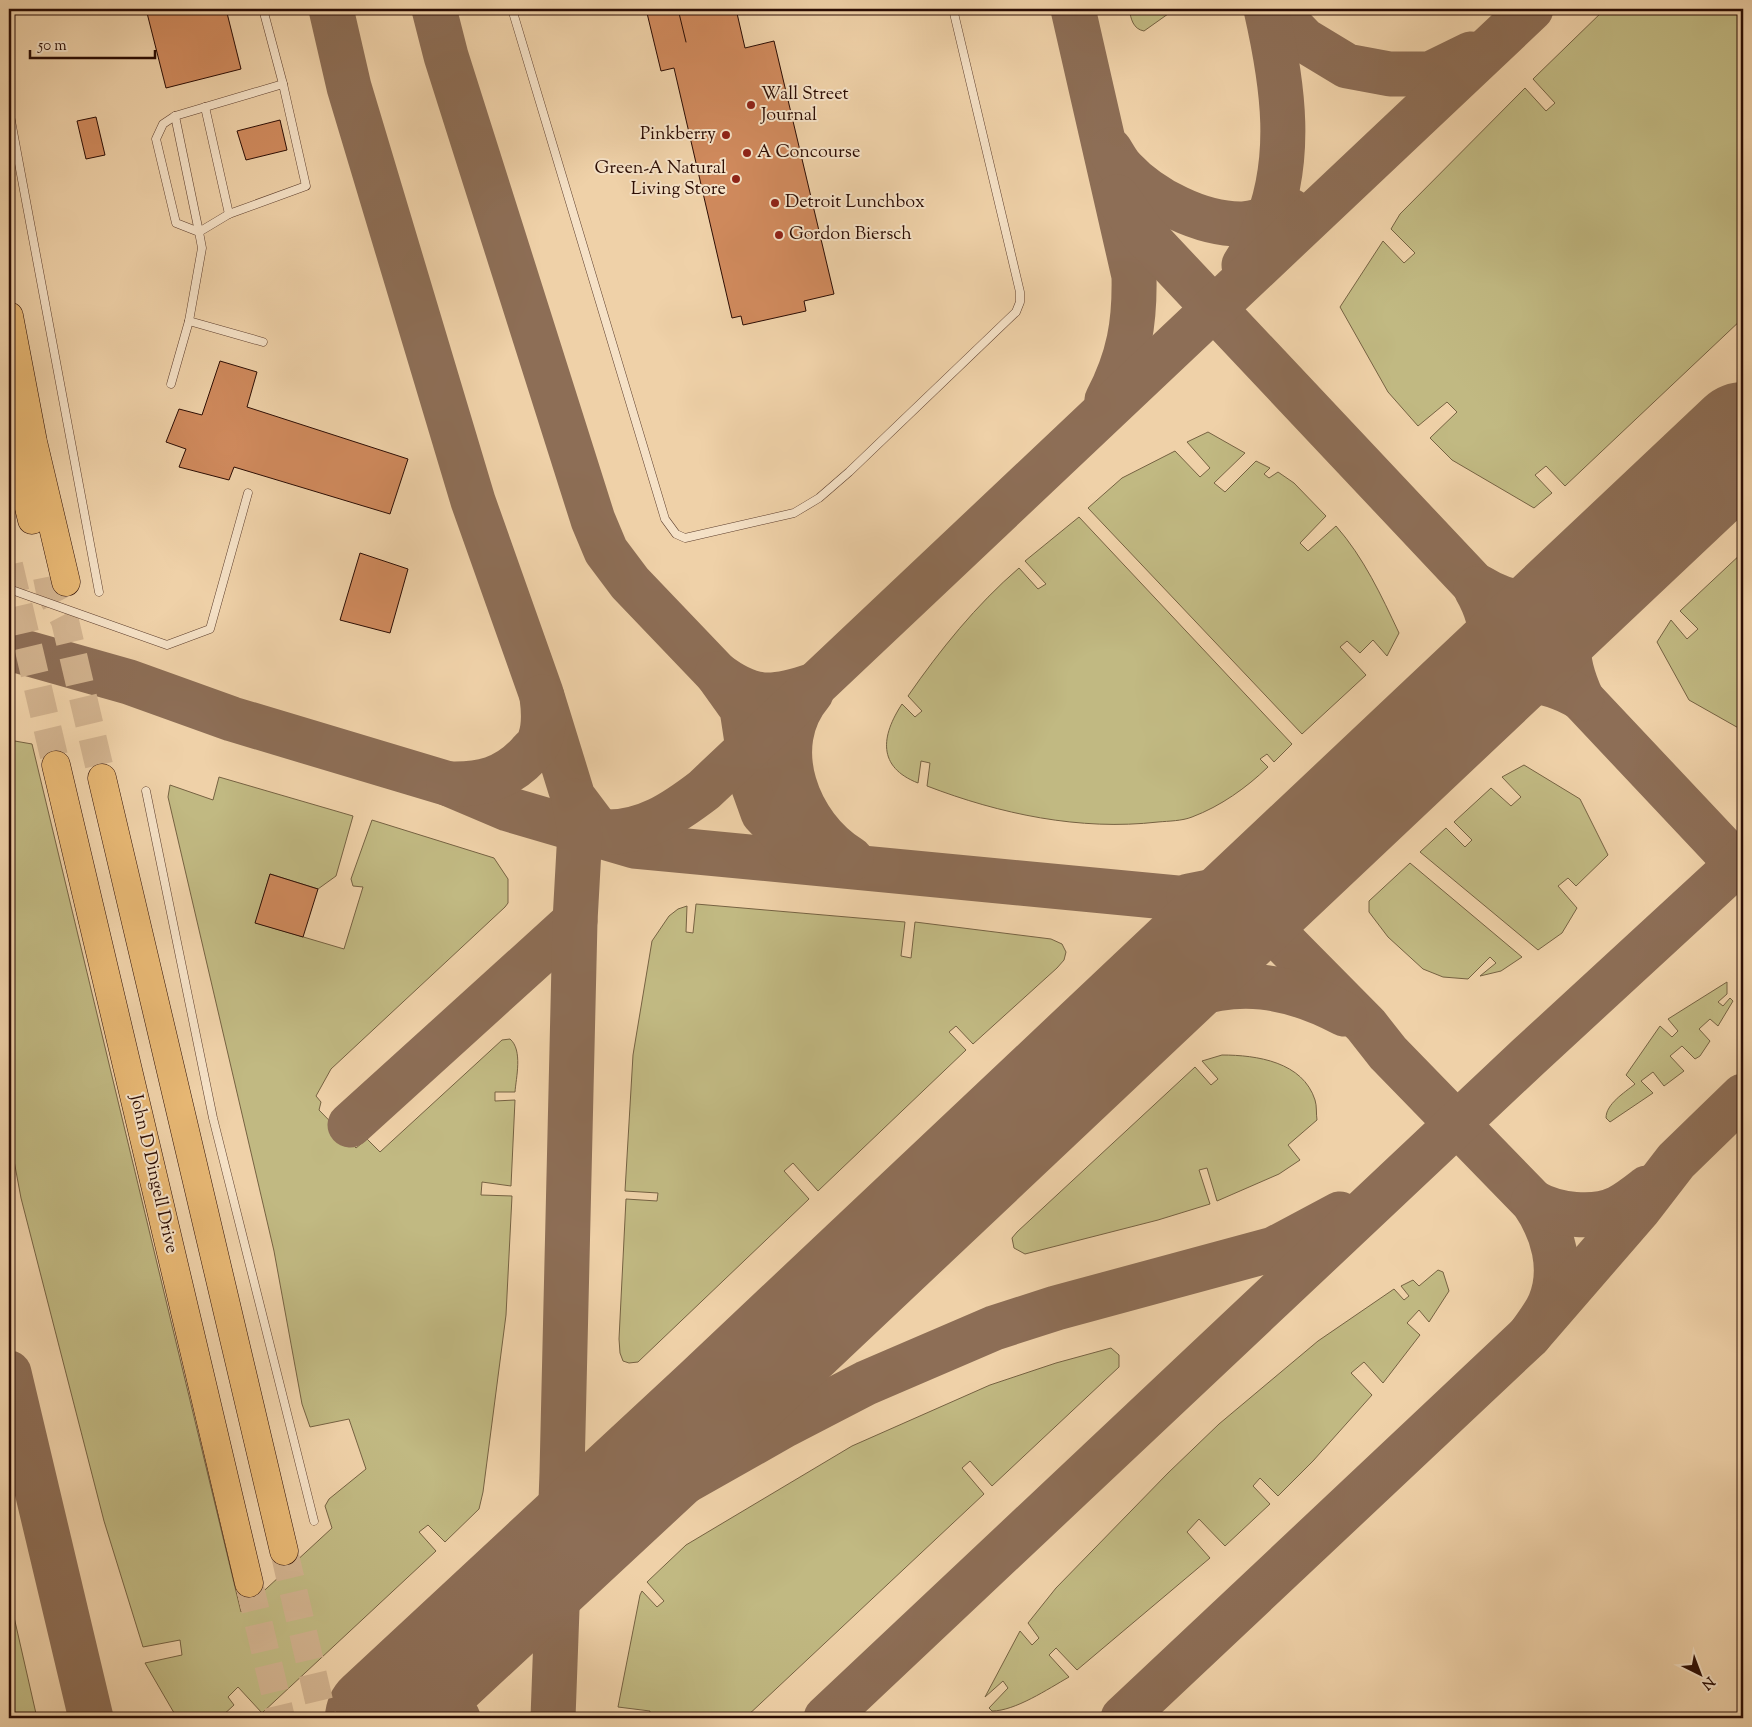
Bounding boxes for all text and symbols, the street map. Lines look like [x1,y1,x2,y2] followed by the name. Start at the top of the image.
[30,28,155,60] scale bar
[37,36,67,57] text: 50 m
[760,82,849,129] place label: Wall Street Journal
[745,99,757,111] marker: Wall Street Journal
[640,122,716,148] place label: Pinkberry
[720,129,732,141] marker: Pinkberry
[757,140,860,166] place label: A Concourse
[741,147,753,159] marker: A Concourse
[595,156,726,203] place label: Green-A Natural Living Store
[730,173,742,185] marker: Green-A Natural Living Store
[785,190,925,216] place label: Detroit Lunchbox
[769,197,781,209] marker: Detroit Lunchbox
[789,222,912,248] place label: Gordon Biersch
[773,229,785,241] marker: Gordon Biersch
[122,1091,184,1256] street label: John D Dingell Drive
[1674,1650,1724,1700] north arrow
[1697,1671,1718,1693] text: N

